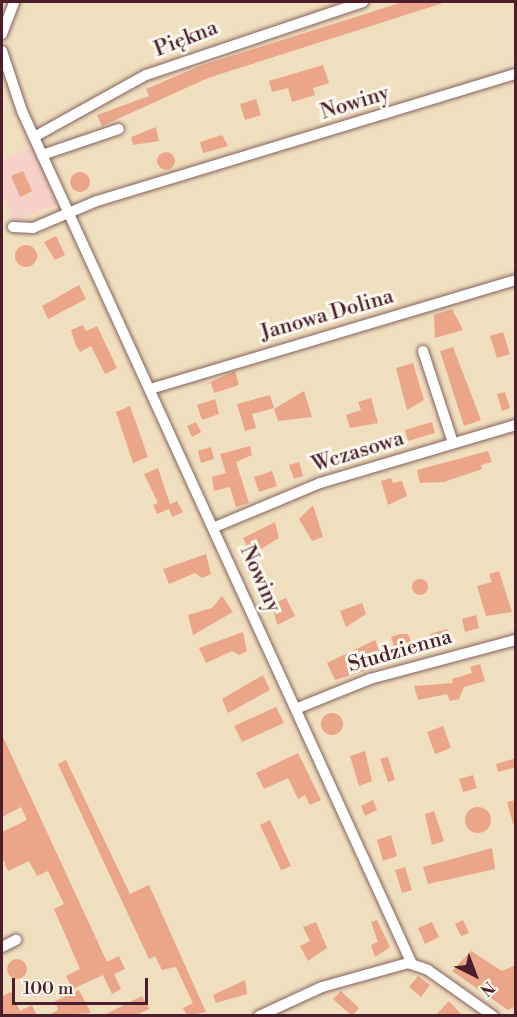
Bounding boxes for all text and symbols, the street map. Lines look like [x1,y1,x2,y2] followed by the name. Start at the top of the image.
[151,15,221,63] street label: Piękna
[317,81,393,125] street label: Nowiny
[257,284,397,346] street label: Janowa Dolina
[309,426,407,478] street label: Wczasowa
[234,542,286,616] street label: Nowiny
[345,624,455,678] street label: Studzienna
[445,945,505,1005] north arrow
[15,966,152,1004] scale bar
[23,977,74,1000] text: 100 m
[476,977,498,1000] text: N

